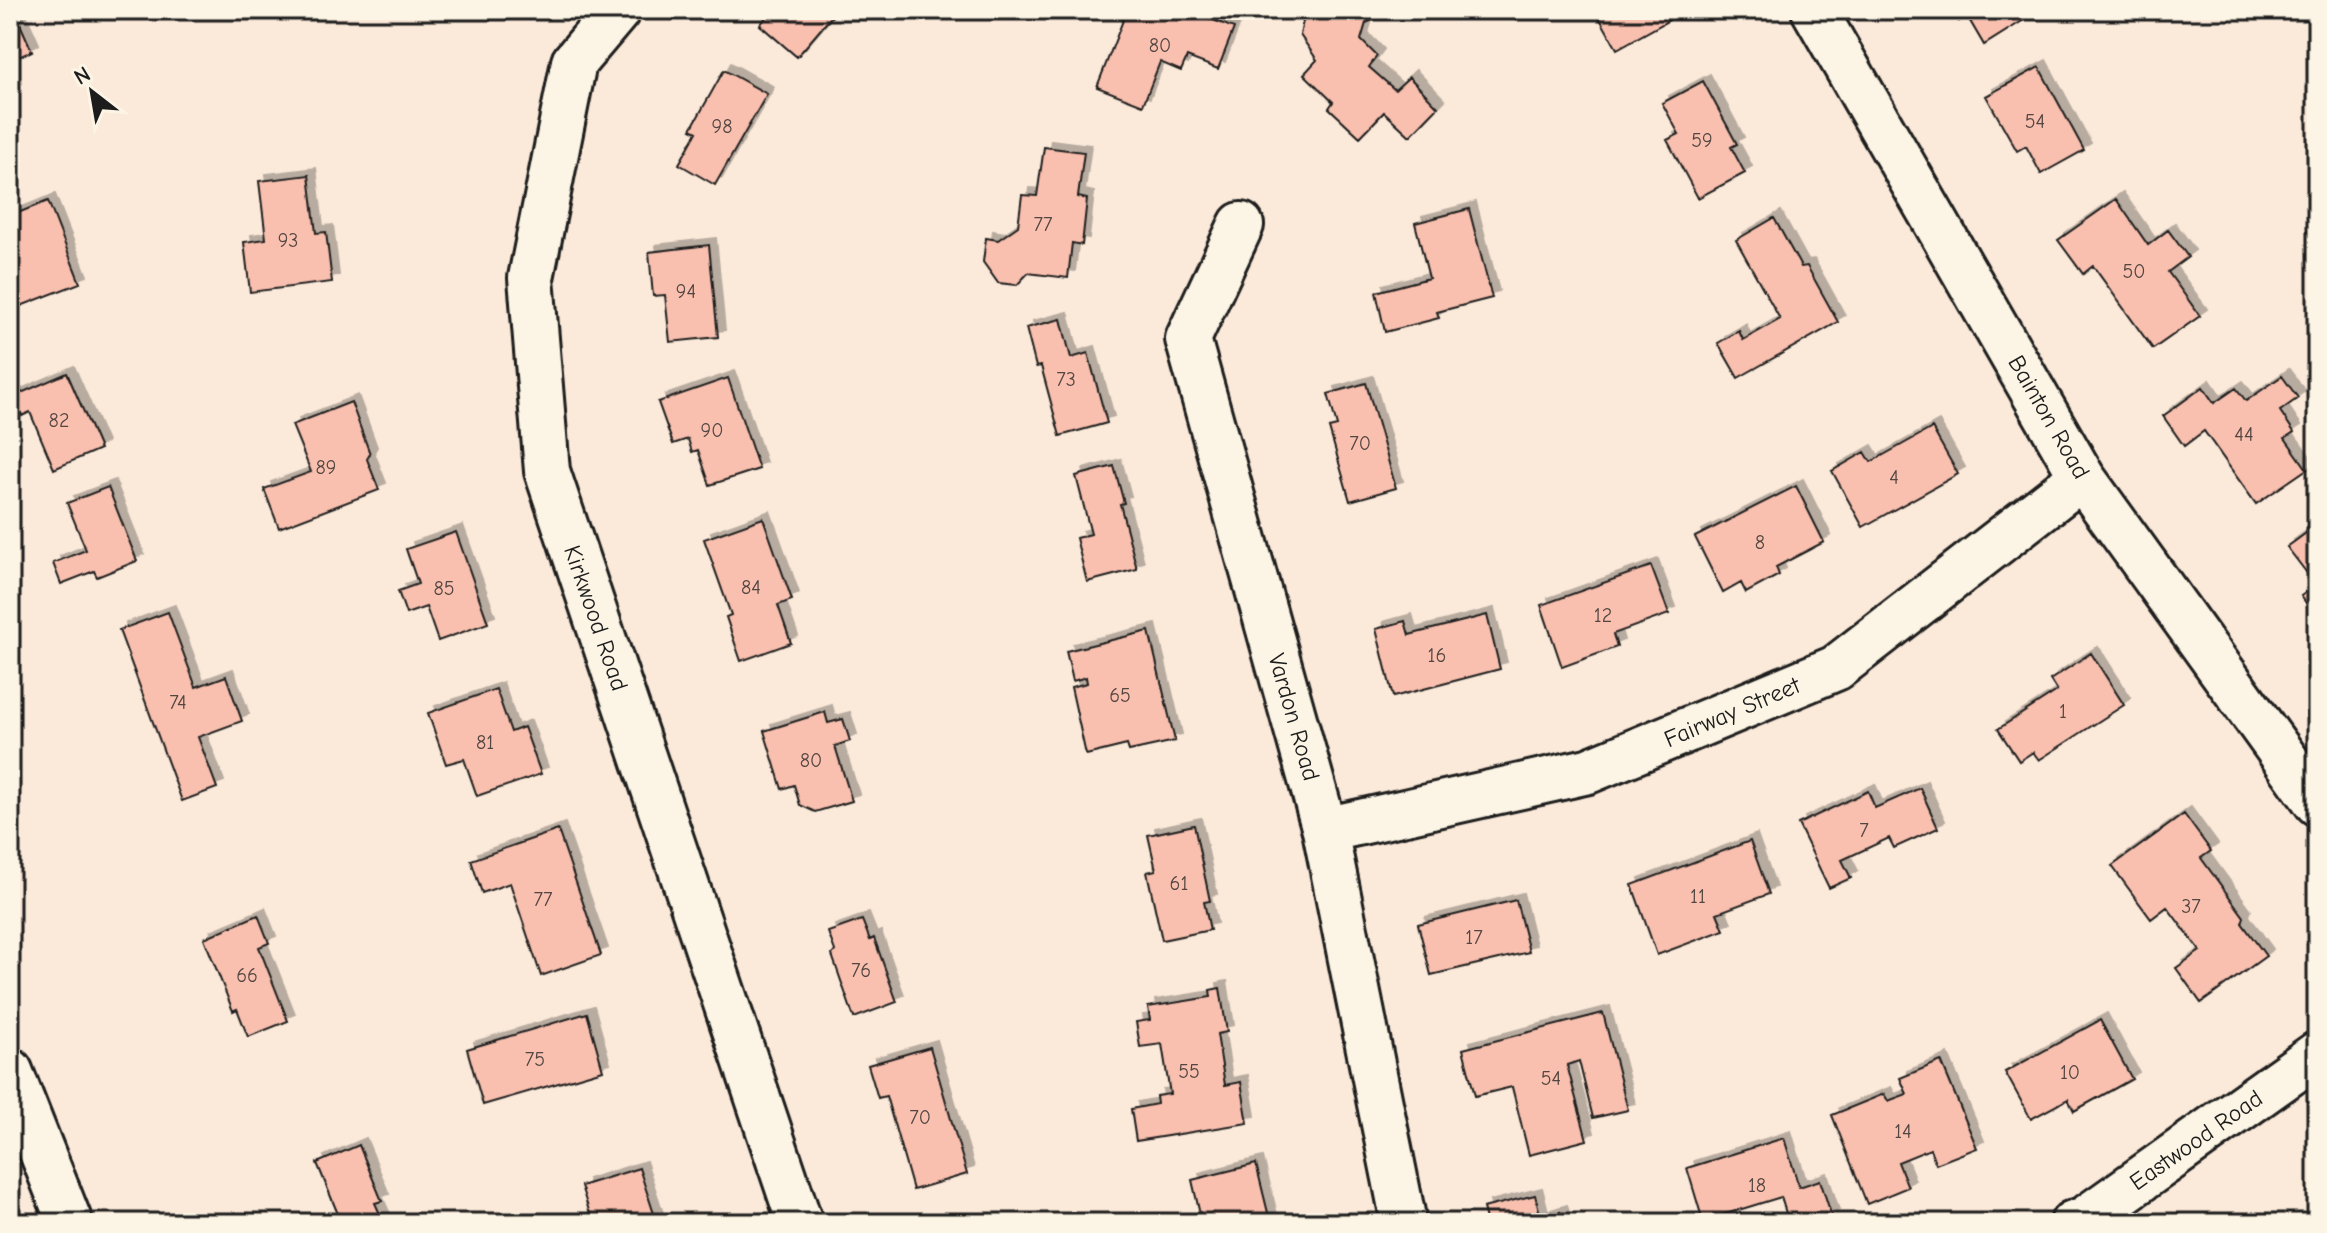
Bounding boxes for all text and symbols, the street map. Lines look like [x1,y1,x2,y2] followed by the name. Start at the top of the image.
[1149,34,1171,57] house number: 80
[52,52,132,132] north arrow
[69,61,95,91] text: N
[2025,110,2045,133] house number: 54
[712,115,732,138] house number: 98
[1691,129,1713,152] house number: 59
[1034,213,1053,236] house number: 77
[278,229,298,252] house number: 93
[2122,260,2146,283] house number: 50
[676,280,696,303] house number: 94
[2002,350,2096,484] street label: Bainton Road
[1056,368,1076,391] house number: 73
[49,409,69,432] house number: 82
[701,419,723,442] house number: 90
[2234,423,2254,446] house number: 44
[1349,432,1371,455] house number: 70
[316,456,336,479] house number: 89
[1889,466,1899,489] house number: 4
[1755,531,1765,554] house number: 8
[558,542,634,694] street label: Kirkwood Road
[741,576,761,599] house number: 84
[433,577,455,600] house number: 85
[1594,604,1612,627] house number: 12
[1428,644,1446,667] house number: 16
[1262,650,1326,784] street label: Vardon Road
[1660,670,1805,753] street label: Fairway Street
[1109,684,1131,707] house number: 65
[169,691,187,714] house number: 74
[2059,700,2067,723] house number: 1
[476,731,494,754] house number: 81
[800,749,822,772] house number: 80
[1859,819,1869,842] house number: 7
[1170,872,1188,895] house number: 61
[1690,885,1706,908] house number: 11
[534,888,553,911] house number: 77
[2181,895,2201,918] house number: 37
[1465,926,1483,949] house number: 17
[851,959,871,982] house number: 76
[236,964,258,987] house number: 66
[525,1048,545,1071] house number: 75
[1178,1060,1200,1083] house number: 55
[2060,1061,2080,1084] house number: 10
[1541,1067,1561,1090] house number: 54
[2124,1084,2268,1196] street label: Eastwood Road
[909,1106,931,1129] house number: 70
[1894,1120,1912,1143] house number: 14
[1748,1174,1766,1197] house number: 18

